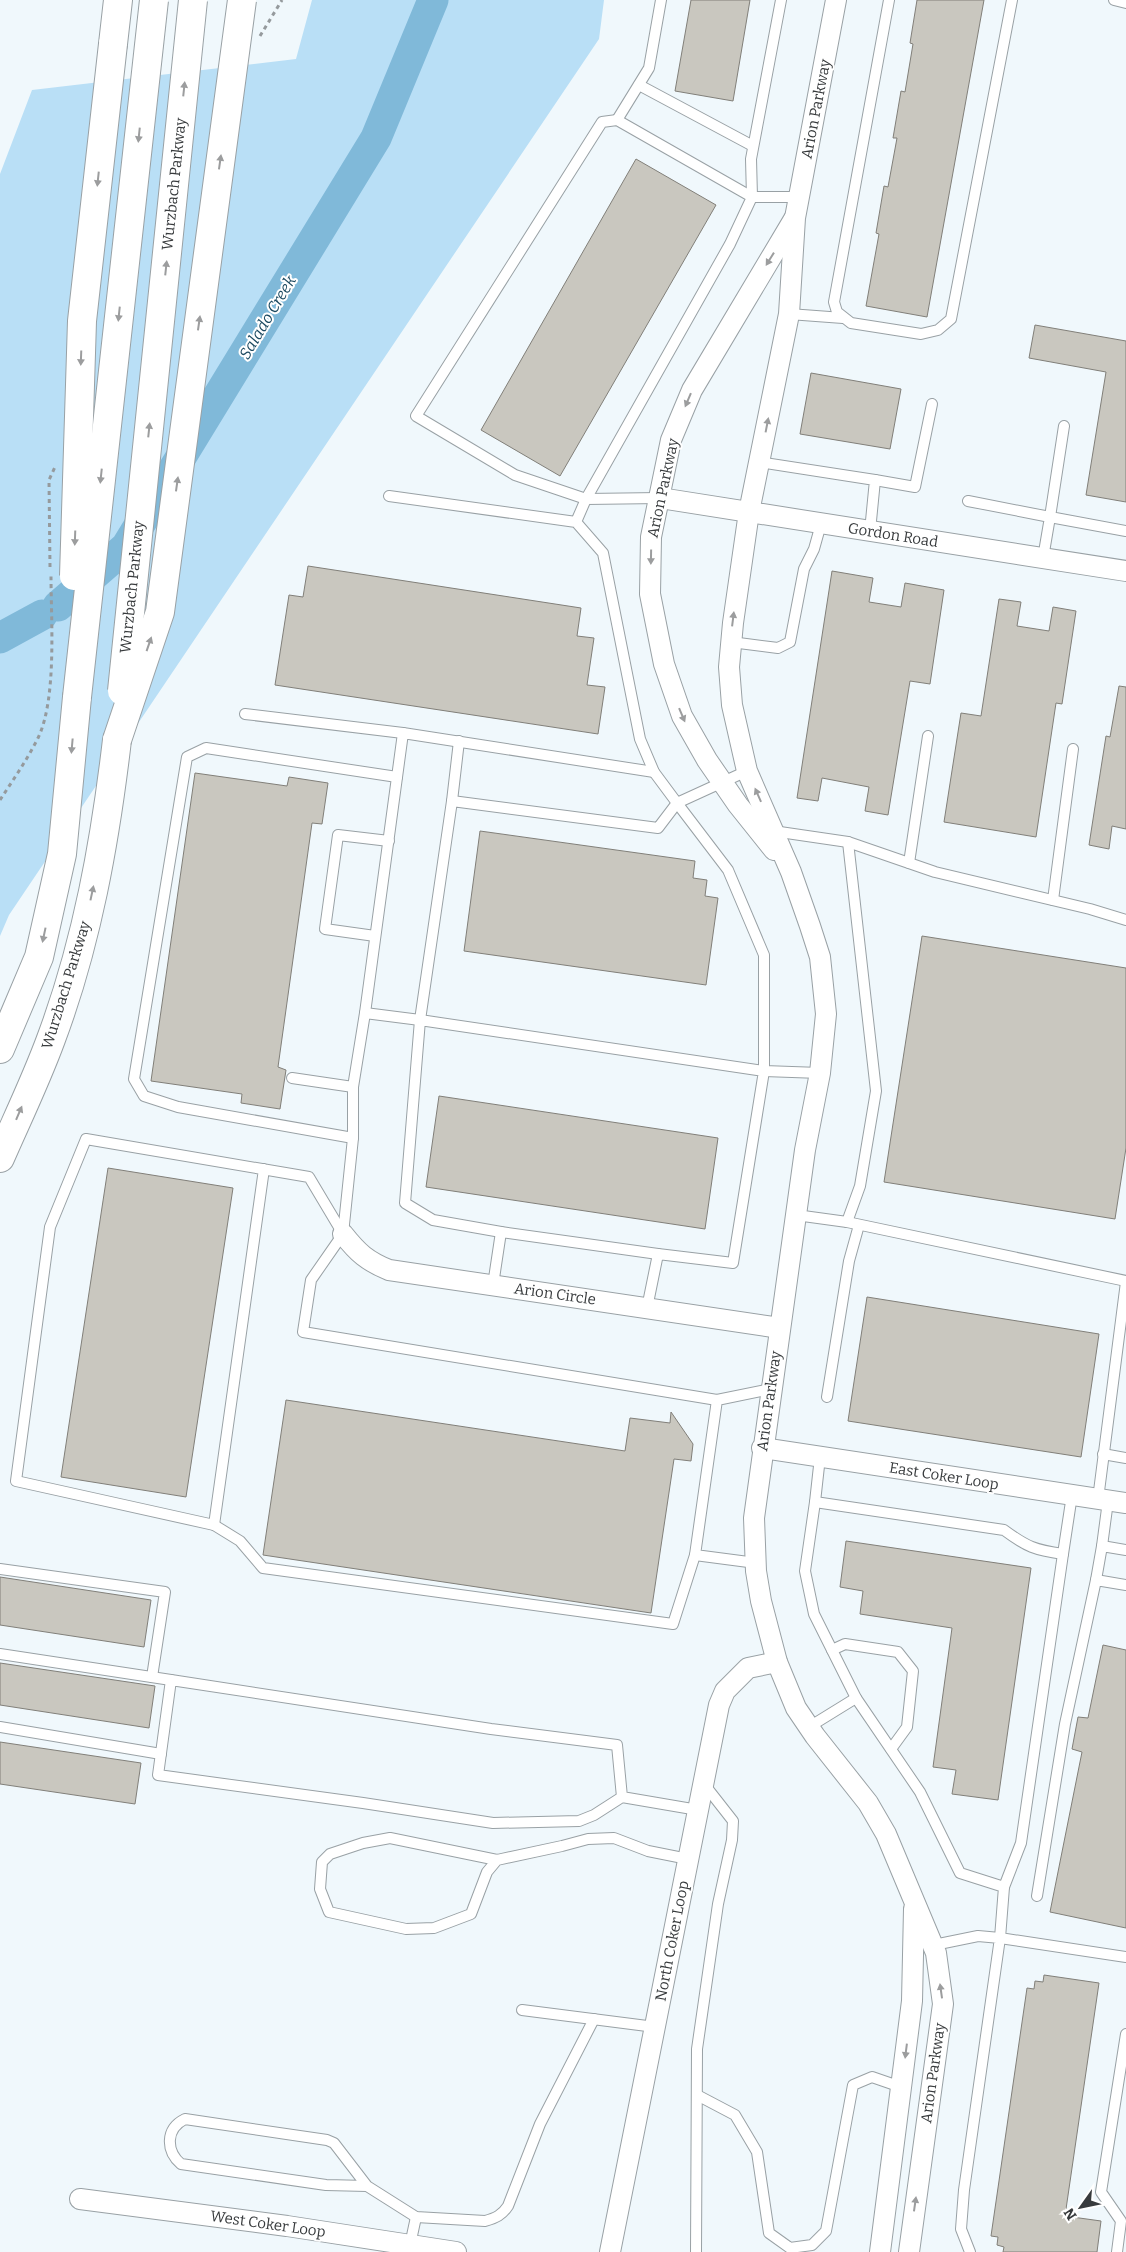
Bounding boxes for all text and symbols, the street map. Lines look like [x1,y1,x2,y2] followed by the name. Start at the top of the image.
[798,58,834,160] street label: Arion Parkway
[180,81,188,97] one-way arrow
[158,117,190,251] street label: Wurzbach Parkway
[135,128,143,144] one-way arrow
[217,154,225,170] one-way arrow
[94,172,102,188] one-way arrow
[765,253,774,266] one-way arrow
[162,260,170,276] one-way arrow
[235,272,300,362] water label: Salado Creek
[115,307,123,323] one-way arrow
[195,315,203,331] one-way arrow
[76,351,84,367] one-way arrow
[684,393,692,407] one-way arrow
[763,416,771,432] one-way arrow
[145,422,153,438] one-way arrow
[644,437,682,539] street label: Arion Parkway
[97,468,105,484] one-way arrow
[173,476,181,492] one-way arrow
[847,519,940,551] street label: Gordon Road
[116,520,148,654] street label: Wurzbach Parkway
[71,531,79,547] one-way arrow
[647,549,655,565] one-way arrow
[729,611,737,627] one-way arrow
[145,636,153,651] one-way arrow
[679,708,687,722] one-way arrow
[68,738,76,754] one-way arrow
[753,788,761,802] one-way arrow
[89,885,97,901] one-way arrow
[38,919,94,1051] street label: Wurzbach Parkway
[40,928,48,943] one-way arrow
[16,1106,24,1120] one-way arrow
[513,1279,597,1309] street label: Arion Circle
[753,1350,785,1452] street label: Arion Parkway
[888,1458,1000,1494] street label: East Coker Loop
[651,1879,693,2003] street label: North Coker Loop
[937,1982,945,1998] one-way arrow
[917,2022,949,2124] street label: Arion Parkway
[902,2043,910,2059] one-way arrow
[1056,2182,1106,2232] north arrow
[911,2195,919,2211] one-way arrow
[1060,2204,1081,2223] text: N
[209,2207,327,2241] street label: West Coker Loop

